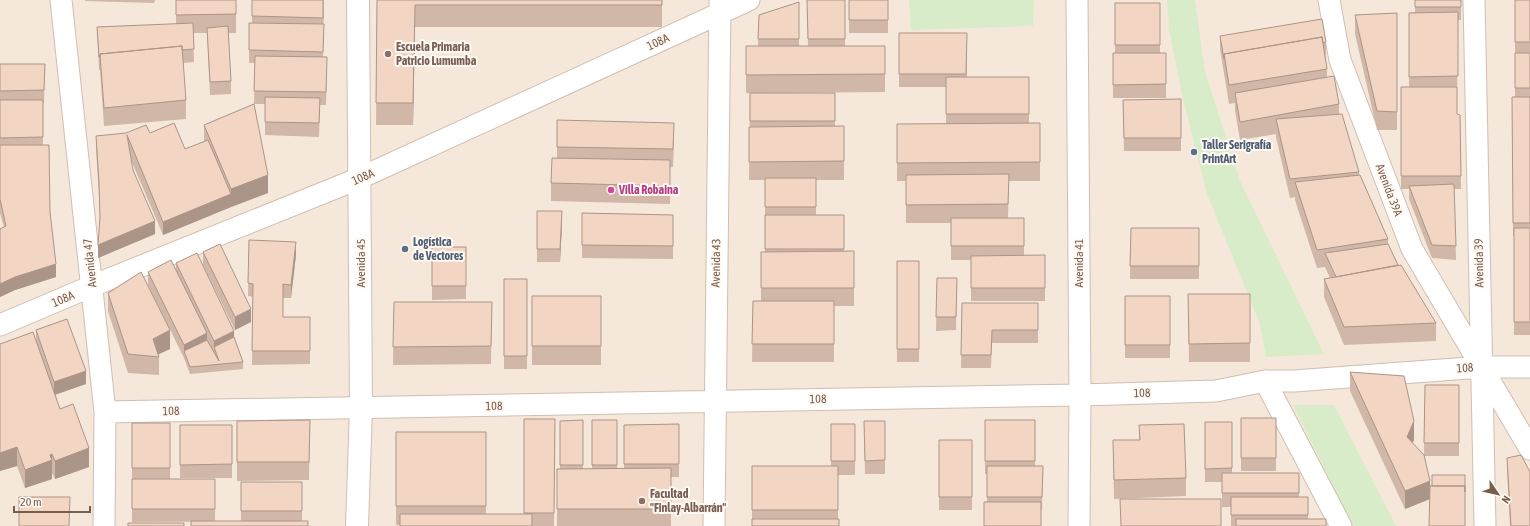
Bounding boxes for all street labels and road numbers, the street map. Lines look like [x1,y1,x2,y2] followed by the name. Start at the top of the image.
[645,31,671,53] street label: 108A
[1373,162,1405,218] street label: Avenida 39A
[350,166,376,188] street label: 108A
[80,238,100,288] street label: Avenida 47
[709,238,723,288] street label: Avenida 43
[1072,238,1086,287] street label: Avenida 41
[1472,238,1486,288] street label: Avenida 39
[354,239,368,287] street label: Avenida 45
[50,288,76,310] street label: 108A
[1456,360,1474,376] street label: 108
[1133,386,1151,400] street label: 108
[809,392,827,406] street label: 108
[485,399,503,413] street label: 108
[162,404,180,418] street label: 108

